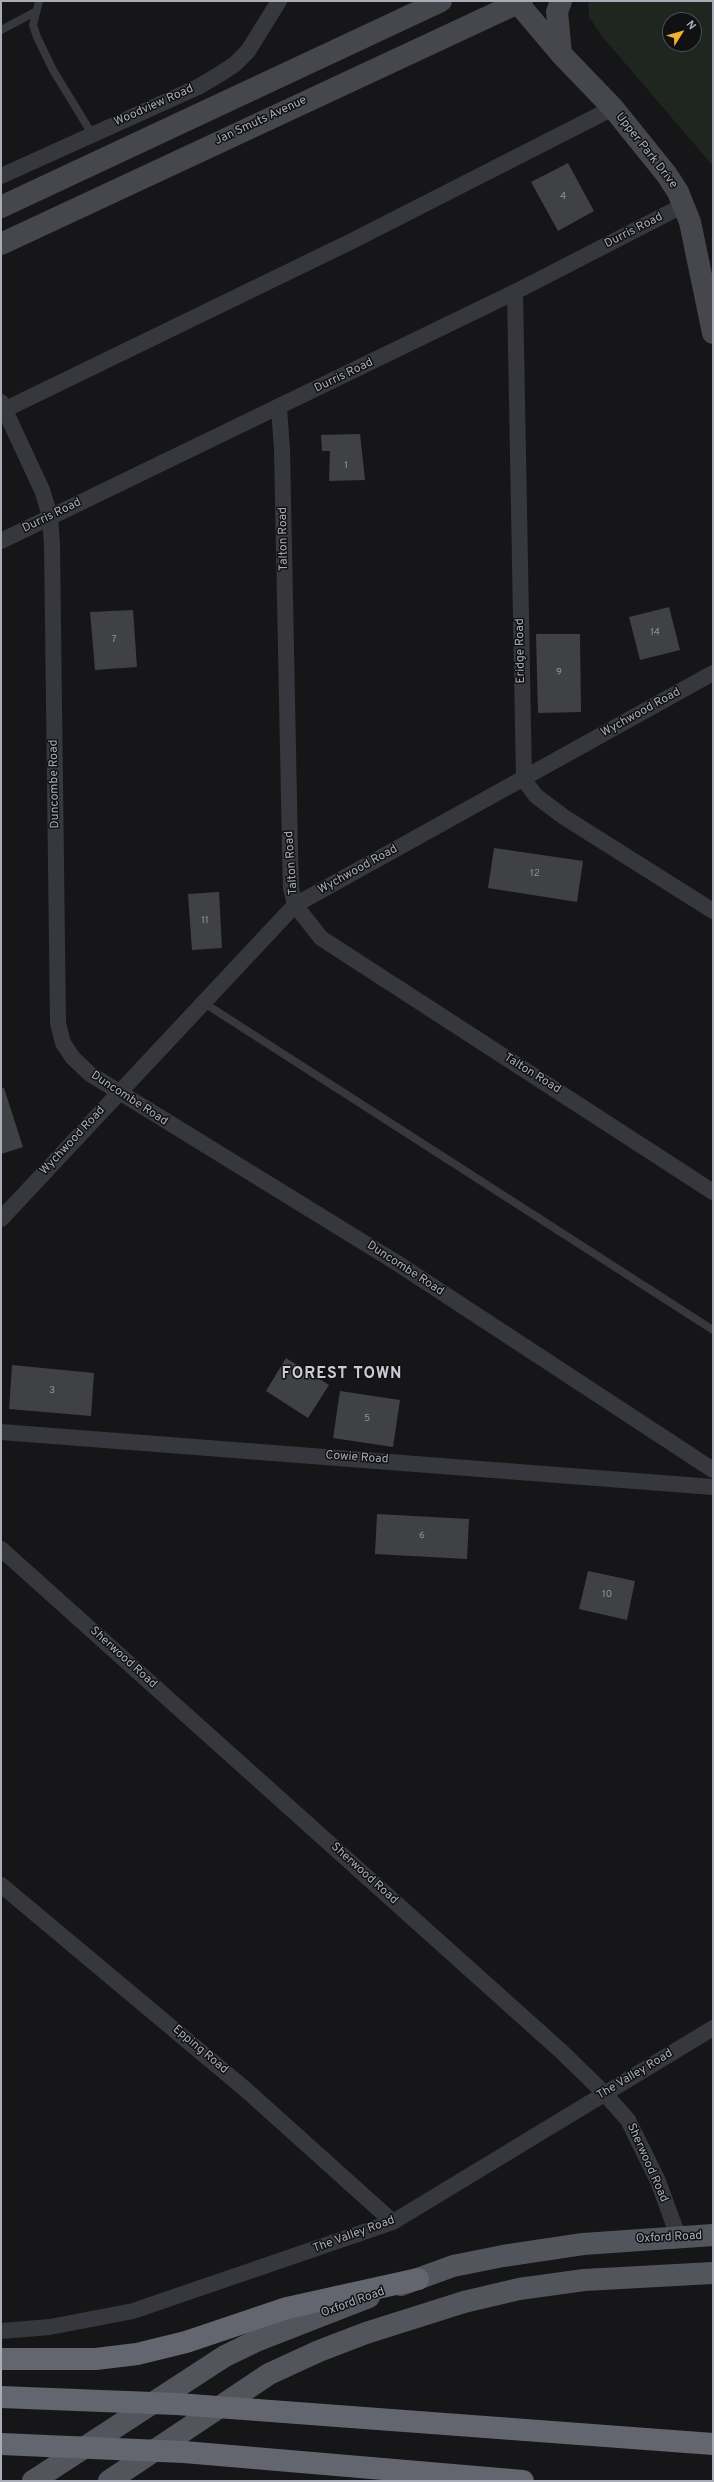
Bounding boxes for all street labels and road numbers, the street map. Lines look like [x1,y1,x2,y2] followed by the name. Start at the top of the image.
[112,82,196,130] street label: Woodview Road
[213,93,309,149] street label: Jan Smuts Avenue
[612,110,680,192] street label: Upper Park Drive
[602,210,666,252] street label: Durris Road
[312,356,376,396] street label: Durris Road
[20,496,84,536] street label: Durris Road
[276,507,292,571] street label: Talton Road
[513,618,529,684] street label: Eridge Road
[599,685,683,741] street label: Wychwood Road
[47,739,63,829] street label: Duncombe Road
[283,831,301,895] street label: Talton Road
[316,842,400,898] street label: Wychwood Road
[501,1051,563,1097] street label: Talton Road
[88,1069,170,1129] street label: Duncombe Road
[38,1104,108,1178] street label: Wychwood Road
[364,1239,446,1299] street label: Duncombe Road
[325,1449,389,1467] street label: Cowie Road
[87,1624,159,1692] street label: Sherwood Road
[328,1840,400,1908] street label: Sherwood Road
[169,2023,231,2077] street label: Epping Road
[594,2047,676,2103] street label: The Valley Road
[623,2121,671,2205] street label: Sherwood Road
[311,2214,397,2256] street label: The Valley Road
[635,2229,703,2247] street label: Oxford Road
[319,2285,387,2321] street label: Oxford Road

